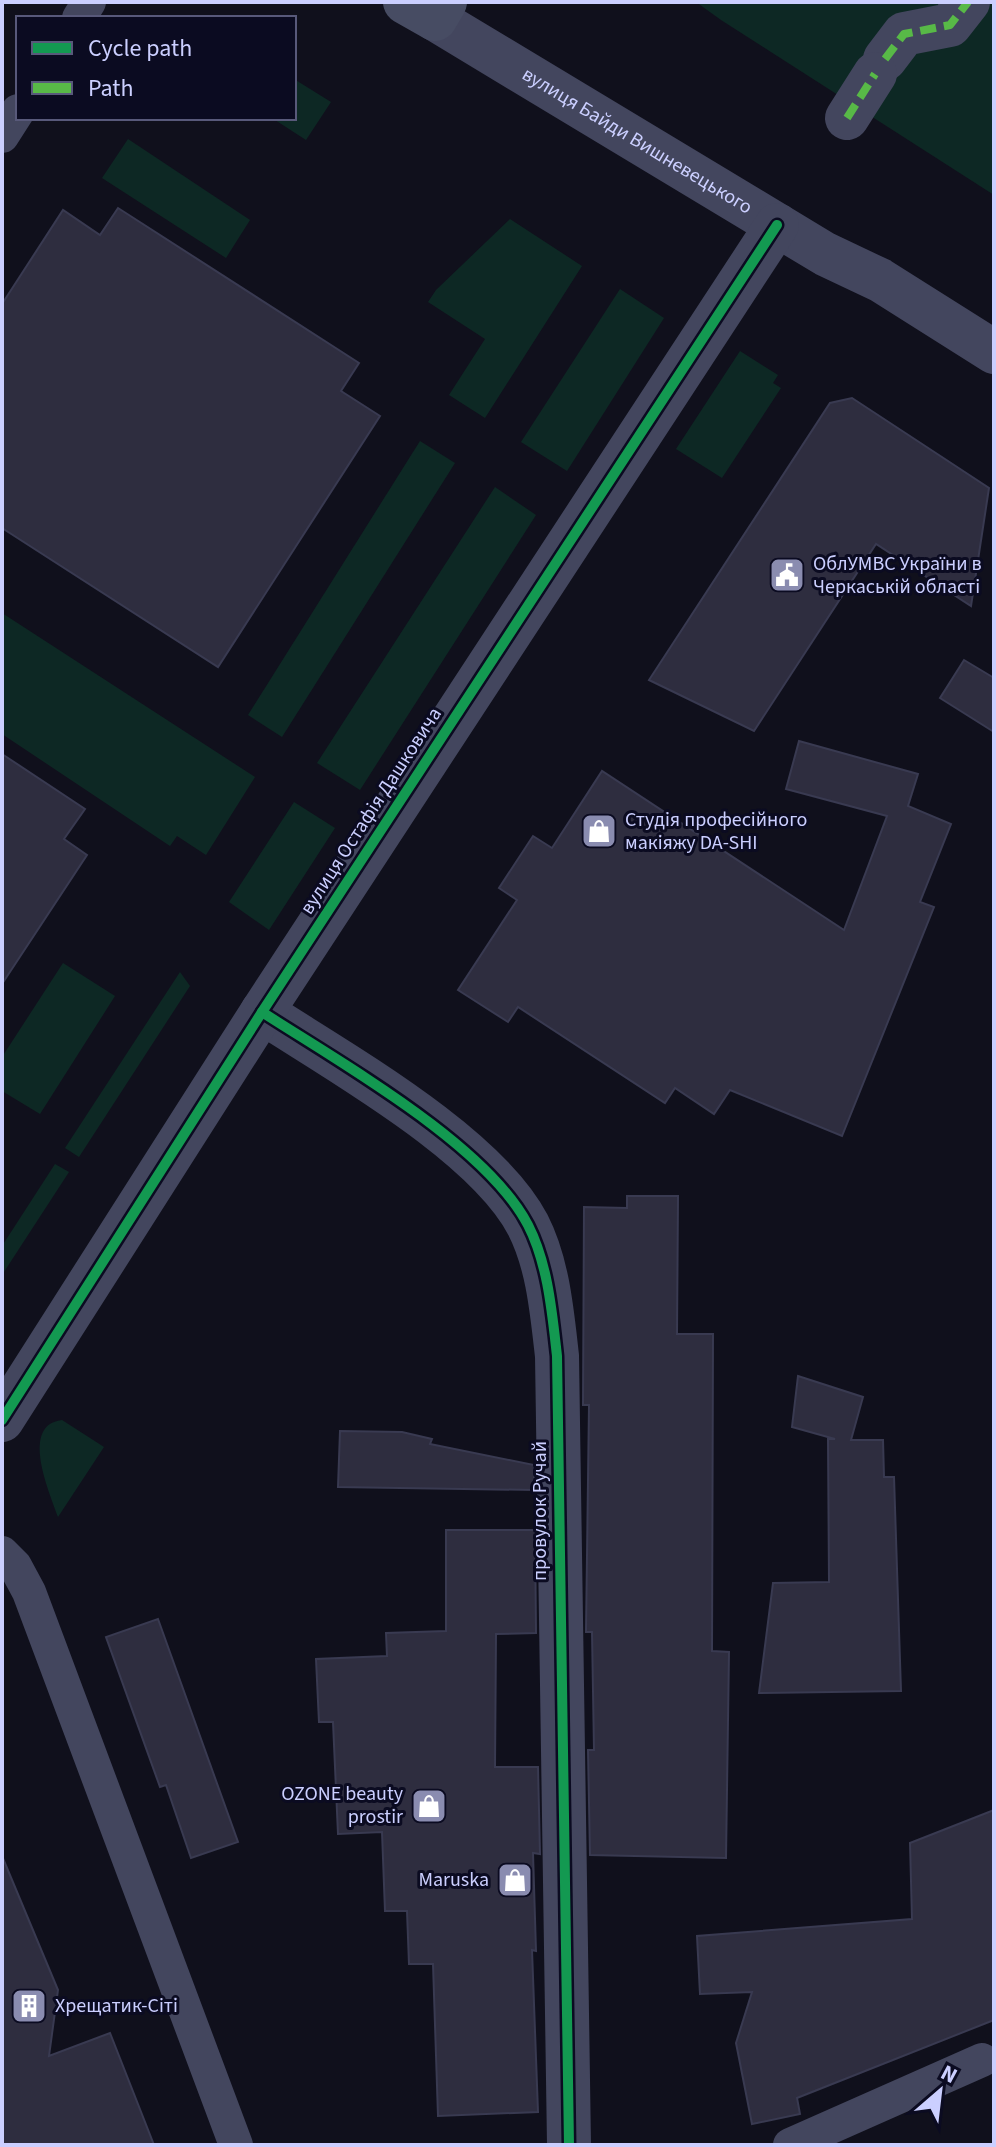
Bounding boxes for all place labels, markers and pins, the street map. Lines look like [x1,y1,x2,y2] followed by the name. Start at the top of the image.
[813,550,982,601] place label: ОблУМВС України в Черкаській області
[768,556,806,594] public building icon: ОблУМВС України в Черкаській області
[625,806,807,857] place label: Студія професійного макіяжу DA-SHI
[580,812,618,850] shop icon: Студія професійного макіяжу DA-SHI
[281,1780,404,1831] place label: OZONE beauty prostir
[410,1787,448,1825] shop icon: OZONE beauty prostir
[496,1861,534,1899] shop icon: Maruska
[418,1866,489,1894] place label: Maruska
[10,1987,48,2025] building icon: Хрещатик-Сіті
[55,1992,178,2020] place label: Хрещатик-Сіті

